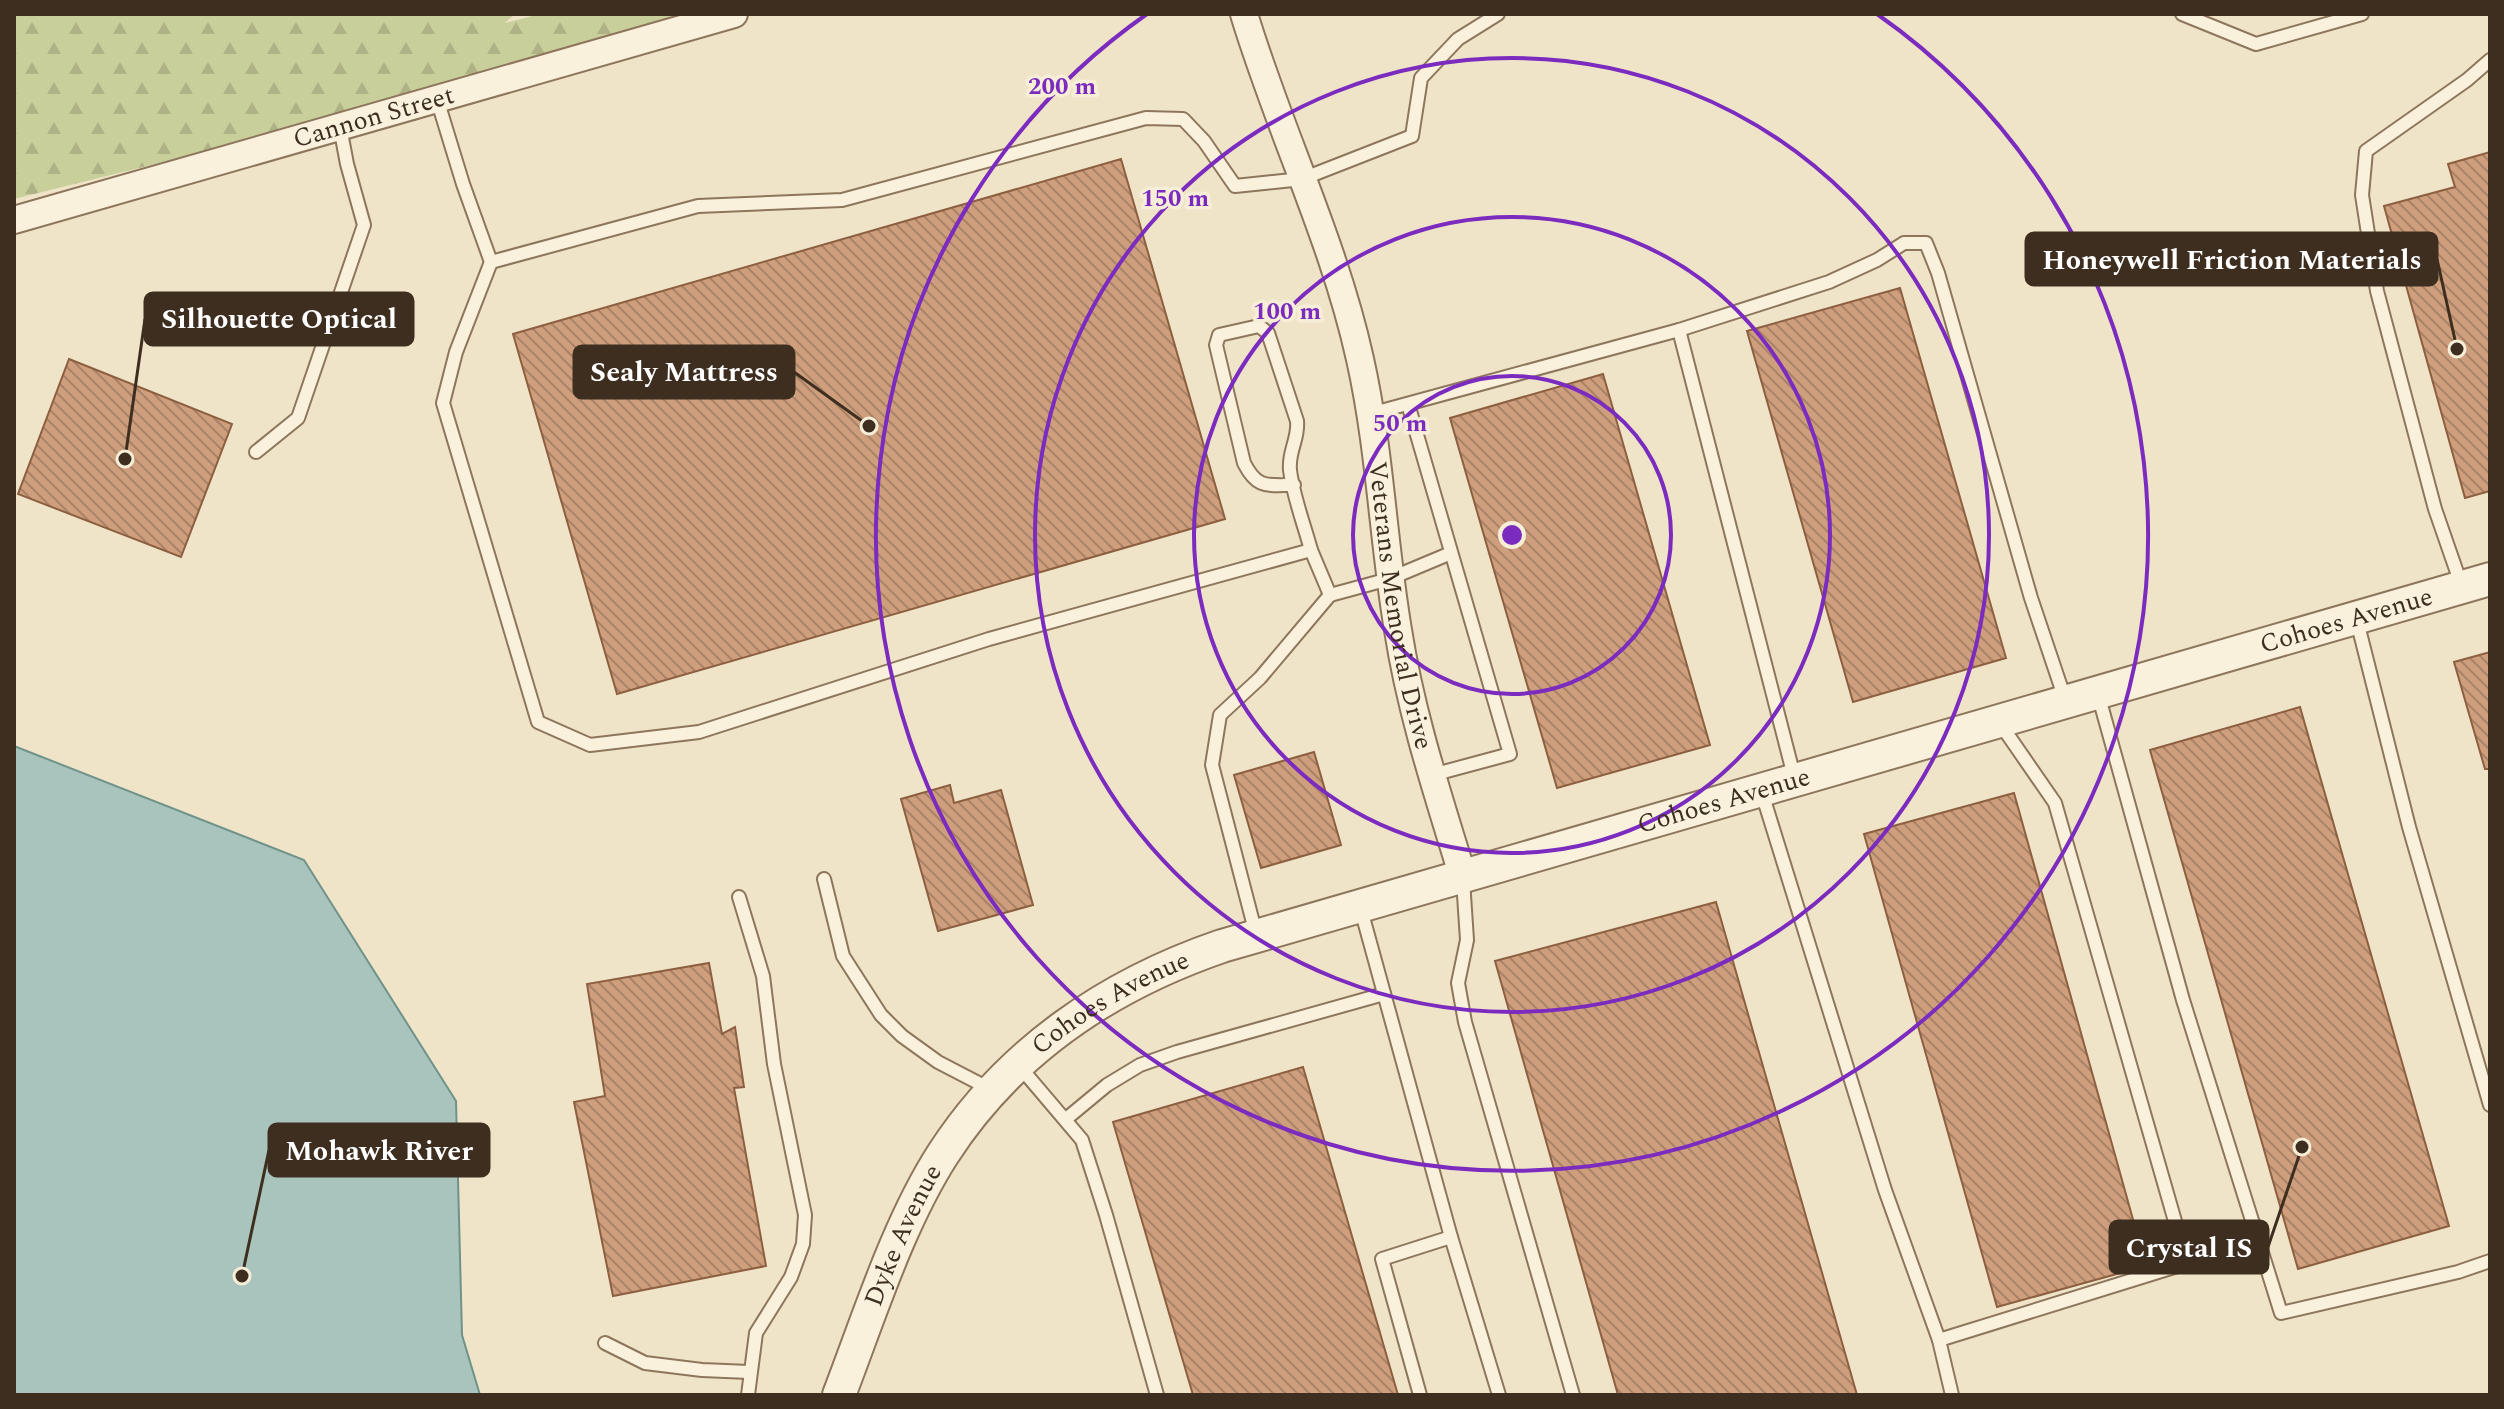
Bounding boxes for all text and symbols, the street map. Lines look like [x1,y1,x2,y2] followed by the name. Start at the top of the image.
[1028,69,1096,105] text: 200 m
[288,75,459,159] street label: Cannon Street
[1141,181,1209,217] text: 150 m
[2026,233,2437,285] callout: Honeywell Friction Materials
[2042,239,2422,282] text: Honeywell Friction Materials
[145,293,413,345] callout: Silhouette Optical
[1253,294,1321,330] text: 100 m
[161,298,397,341] text: Silhouette Optical
[574,346,794,398] callout: Sealy Mattress
[590,351,778,394] text: Sealy Mattress
[1373,406,1428,442] text: 50 m
[1357,459,1444,754] street label: Veterans Memorial Drive
[1498,521,1526,549] centre of rings
[2255,577,2438,665] street label: Cohoes Avenue
[1633,757,1815,845] street label: Cohoes Avenue
[1022,940,1196,1065] street label: Cohoes Avenue
[269,1124,489,1176] callout: Mohawk River
[285,1130,473,1173] text: Mohawk River
[854,1157,952,1312] street label: Dyke Avenue
[2110,1221,2268,1273] callout: Crystal IS
[2126,1227,2252,1270] text: Crystal IS

